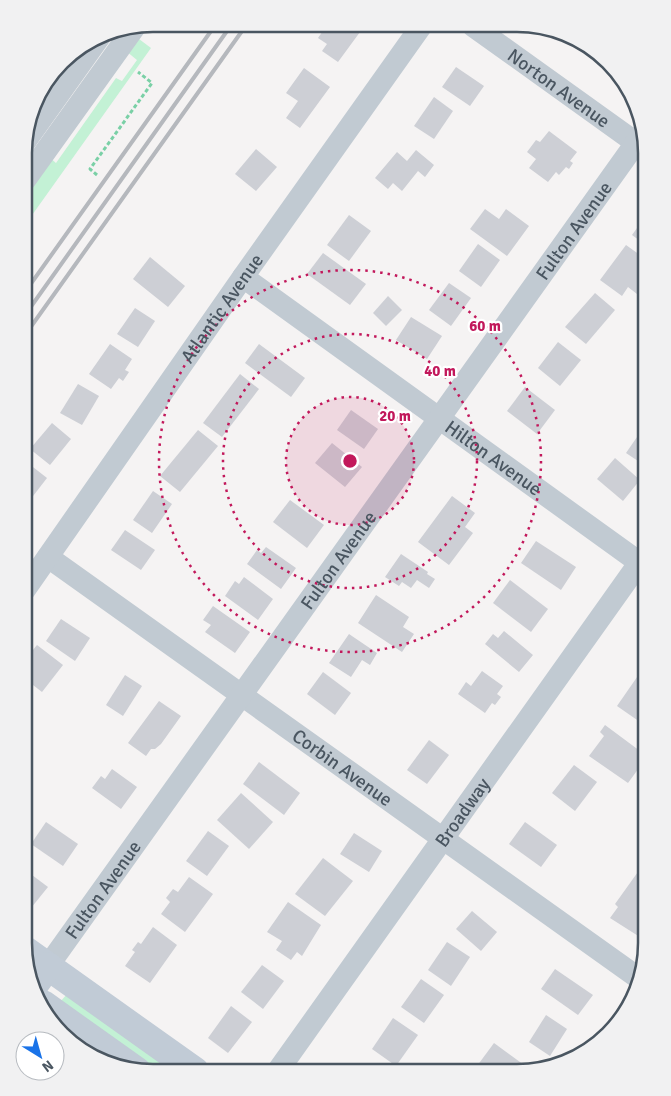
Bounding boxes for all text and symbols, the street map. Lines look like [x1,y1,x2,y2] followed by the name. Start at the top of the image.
[503,44,615,133] street label: Norton Avenue
[531,177,618,285] street label: Fulton Avenue
[176,249,269,368] street label: Atlantic Avenue
[469,317,501,335] text: 60 m
[424,362,456,380] text: 40 m
[379,407,411,425] text: 20 m
[440,415,546,501] street label: Hilton Avenue
[341,452,359,470] centre of rings
[296,507,382,615] street label: Fulton Avenue
[287,724,397,812] street label: Corbin Avenue
[430,773,496,852] street label: Broadway
[60,836,147,944] street label: Fulton Avenue
[15,1031,65,1081] north arrow
[39,1056,57,1076] text: N

